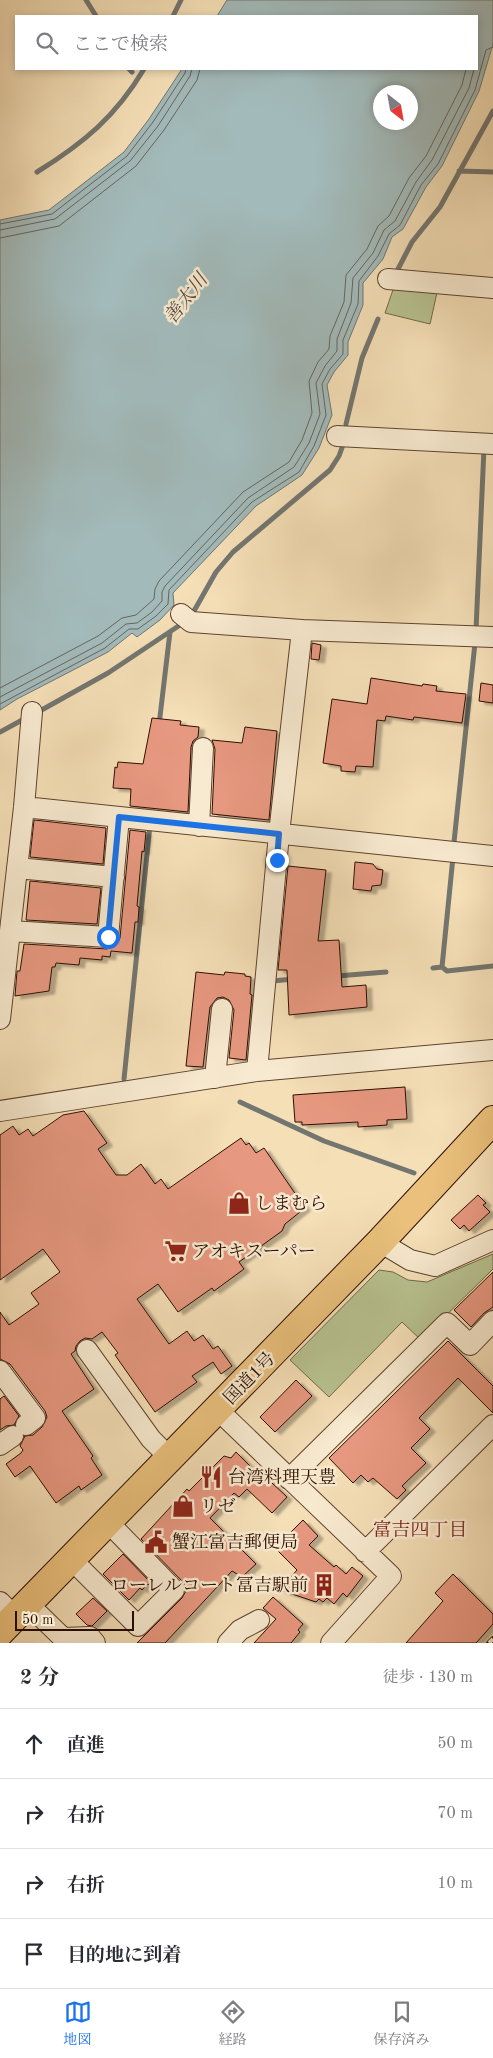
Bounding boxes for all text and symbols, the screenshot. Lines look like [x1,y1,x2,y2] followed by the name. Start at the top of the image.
[15,15,478,70] search box
[33,29,61,57] icon: search
[73,36,168,55] text: ここで検索
[373,85,418,130] north arrow
[160,268,213,328] water label: 善太川
[266,849,289,872] route end
[97,926,120,949] route start
[226,1190,252,1216] shop icon: しまむら
[255,1194,327,1213] place label: しまむら
[163,1238,189,1264] supermarket icon: アオキスーパー
[192,1243,316,1261] place label: アオキスーパー
[219,1348,279,1408] street label: 国道1号
[198,1464,224,1490] restaurant icon: 台湾料理天豊
[228,1467,336,1487] place label: 台湾料理天豊
[170,1493,196,1519] shop icon: リゼ
[200,1497,236,1516] place label: リゼ
[372,1520,468,1541] district label: 富吉四丁目
[143,1529,169,1555] public building icon: 蟹江富吉郵便局
[172,1532,298,1552] place label: 蟹江富吉郵便局
[311,1572,337,1598] building icon: ローレルコート冨吉駅前
[111,1575,308,1595] place label: ローレルコート冨吉駅前
[15,1608,134,1631] scale bar
[22,1613,53,1627] text: 50 m
[20,1668,59,1689] text: 2 分
[383,1670,473,1686] text: 徒歩 · 130 m
[20,1730,48,1758] icon: ahead
[437,1736,473,1752] text: 50 m
[67,1737,105,1756] text: 直進
[20,1800,48,1828] icon: right
[437,1806,473,1822] text: 70 m
[67,1807,105,1826] text: 右折
[20,1870,48,1898] icon: right
[437,1876,473,1892] text: 10 m
[67,1877,105,1896] text: 右折
[20,1940,48,1968] icon: arrive
[67,1947,181,1966] text: 目的地に到着
[64,1998,92,2049] tab: 地図
[219,1998,247,2049] tab: 経路
[374,1998,430,2049] tab: 保存済み

